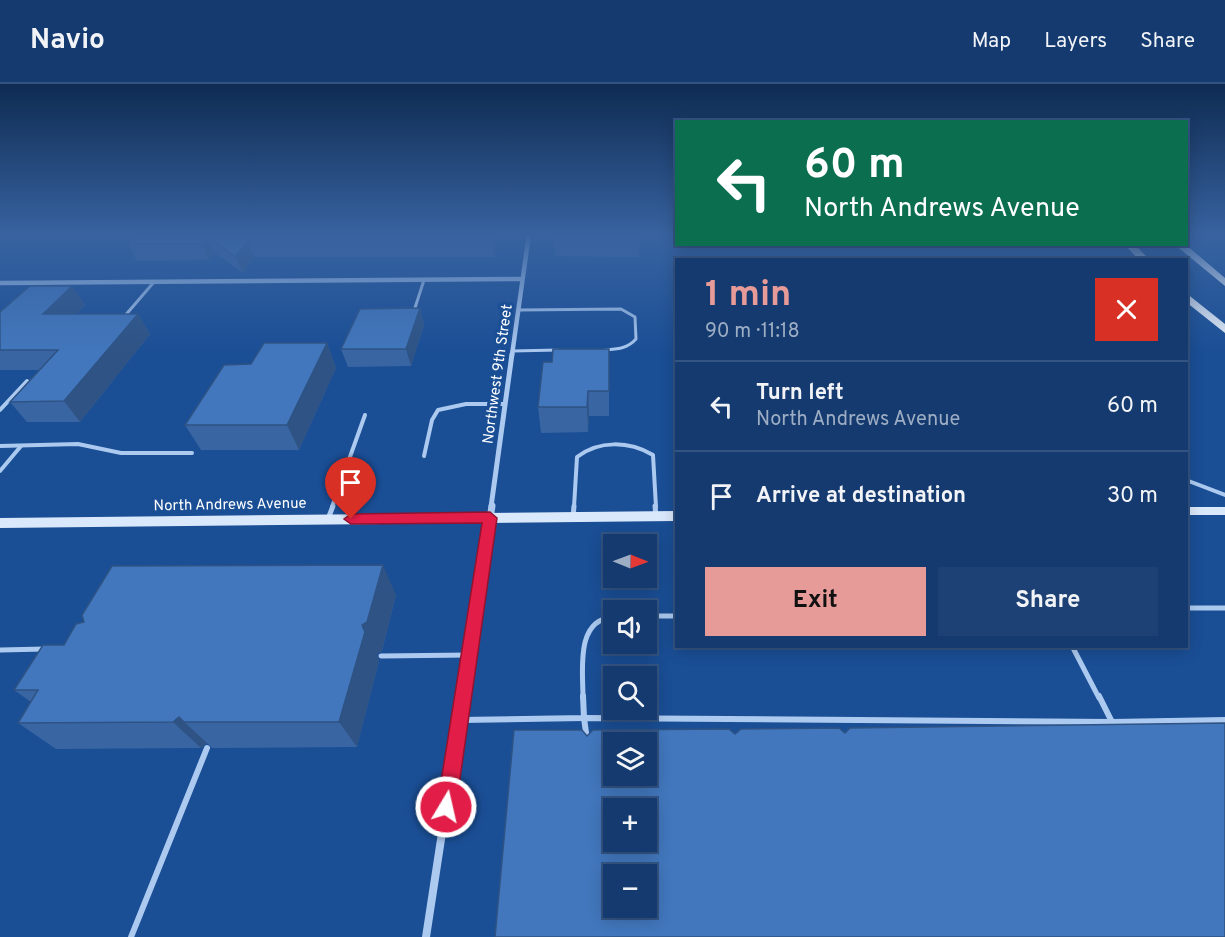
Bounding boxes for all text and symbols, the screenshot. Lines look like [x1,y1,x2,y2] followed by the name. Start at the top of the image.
[30,23,105,59] text: Navio
[972,28,1011,55] text: Map
[1044,28,1107,55] text: Layers
[1140,28,1195,55] text: Share
[804,140,905,193] text: 60 m
[705,144,783,222] icon: left
[804,192,1080,226] text: North Andrews Avenue
[705,273,791,319] text: 1 min
[1095,278,1158,341] button: close
[479,303,518,445] street label: Northwest 9th Street
[705,319,800,345] text: 90 m · 11:18
[756,380,844,407] text: Turn left
[705,390,738,423] icon: left
[1107,393,1158,420] text: 60 m
[756,407,960,433] text: North Andrews Avenue
[325,457,376,519] pin
[334,466,367,499] icon: arrive
[705,480,738,513] icon: arrive
[756,483,966,510] text: Arrive at destination
[1107,483,1158,510] text: 30 m
[153,495,307,516] street label: North Andrews Avenue
[603,534,657,588] north arrow
[603,534,657,918] map controls
[705,567,926,636] button: Exit
[938,567,1158,636] button: Share
[603,600,657,654] button: sound
[603,666,657,720] button: search
[603,732,657,786] button: layers
[414,775,478,839] position arrow
[603,798,657,852] button: +
[603,864,657,918] button: −

